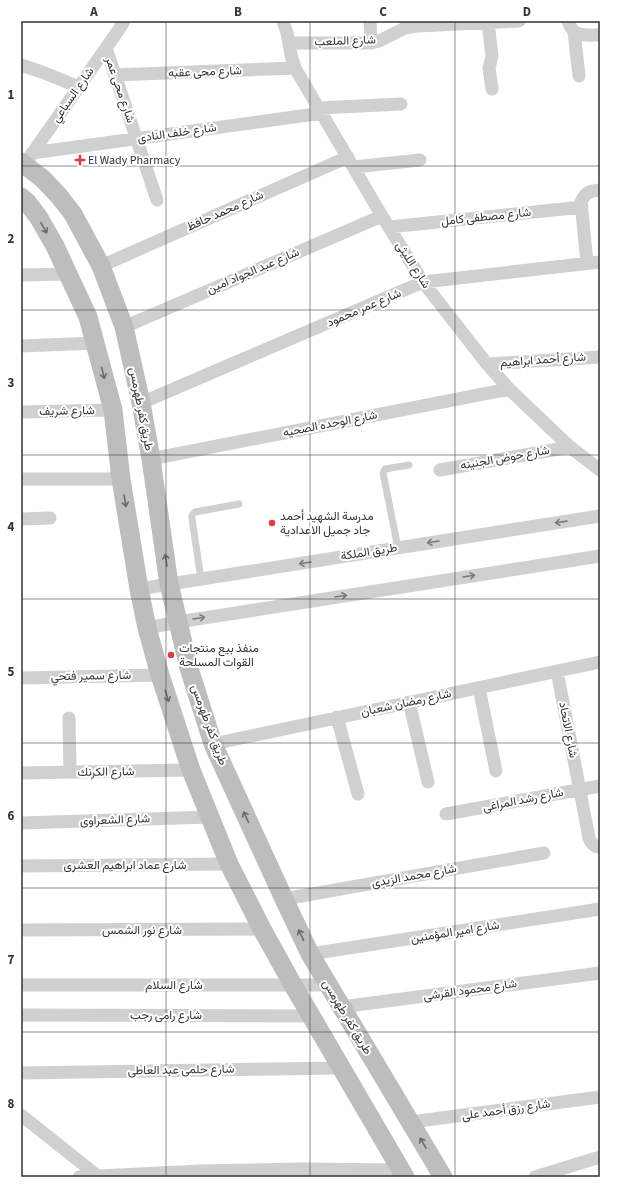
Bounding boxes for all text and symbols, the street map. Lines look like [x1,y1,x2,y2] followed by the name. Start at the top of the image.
[89,3,98,21] text: A
[234,3,242,21] text: B
[379,3,387,21] text: C
[523,3,531,21] text: D
[314,31,376,51] street label: شارع الملعب
[100,54,139,125] street label: شارع محى عمر
[168,62,242,82] street label: شارع محى عقبه
[48,64,99,127] street label: شارع السباعي
[8,86,15,104] text: 1
[136,119,218,147] street label: شارع خلف النادى
[88,152,181,169] place label: El Wady Pharmacy
[75,155,85,165] marker: El Wady Pharmacy
[184,186,266,236] street label: شارع محمد حافظ
[440,204,532,230] street label: شارع مصطفى كامل
[41,222,49,234] one-way arrow
[8,230,15,248] text: 2
[391,238,435,292] street label: شارع الليثى
[204,244,302,298] street label: شارع عبد الجواد امين
[324,285,404,331] street label: شارع عمر محمود
[499,349,587,371] street label: شارع أحمد ابراهيم
[100,366,108,379] one-way arrow
[125,366,157,452] street label: طريق كفر طهرمس
[8,374,15,392] text: 3
[39,402,95,420] street label: شارع شريف
[281,407,379,441] street label: شارع الوحده الصحيه
[459,442,551,474] street label: شارع حوض الجنينه
[121,494,129,507] one-way arrow
[280,508,374,539] place label: مدرسة الشهيد أحمد جاد جميل الاعدادية
[8,518,15,536] text: 4
[267,518,277,528] marker: مدرسة الشهيد أحمد جاد جميل الاعدادية
[555,518,568,526] one-way arrow
[427,538,440,546] one-way arrow
[339,539,399,565] street label: طريق الملكة
[162,554,170,567] one-way arrow
[299,559,312,567] one-way arrow
[462,572,475,580] one-way arrow
[334,592,347,600] one-way arrow
[192,614,205,622] one-way arrow
[179,640,259,671] place label: منفذ بيع منتجات القوات المسلحة
[166,650,176,660] marker: منفذ بيع منتجات القوات المسلحة
[8,663,15,681] text: 5
[51,667,131,686] street label: شارع سمير فتحي
[186,682,232,768] street label: طريق كفر طهرمس
[359,685,453,721] street label: شارع رمضان شعبان
[164,690,171,703] one-way arrow
[554,700,582,760] street label: شارع الاتحاد
[77,763,135,781] street label: شارع الكرنك
[481,784,565,816] street label: شارع رشد المراغى
[8,807,15,825] text: 6
[80,810,150,830] street label: شارع الشعراوى
[242,811,249,823] one-way arrow
[64,857,186,874] street label: شارع عماد ابراهيم العشرى
[370,860,458,892] street label: شارع محمد الزيدى
[409,917,501,947] street label: شارع امير المؤمنين
[102,922,182,939] street label: شارع نور الشمس
[297,929,304,941] one-way arrow
[8,951,15,969] text: 7
[422,975,518,1005] street label: شارع محمود القرشى
[318,976,376,1058] street label: طريق كفر طهرمس
[145,977,203,994] street label: شارع السلام
[130,1007,202,1024] street label: شارع رامى رجب
[128,1061,234,1079] street label: شارع حلمى عبد العاطى
[8,1095,15,1113] text: 8
[461,1095,551,1125] street label: شارع رزق أحمد على
[419,1137,427,1149] one-way arrow

